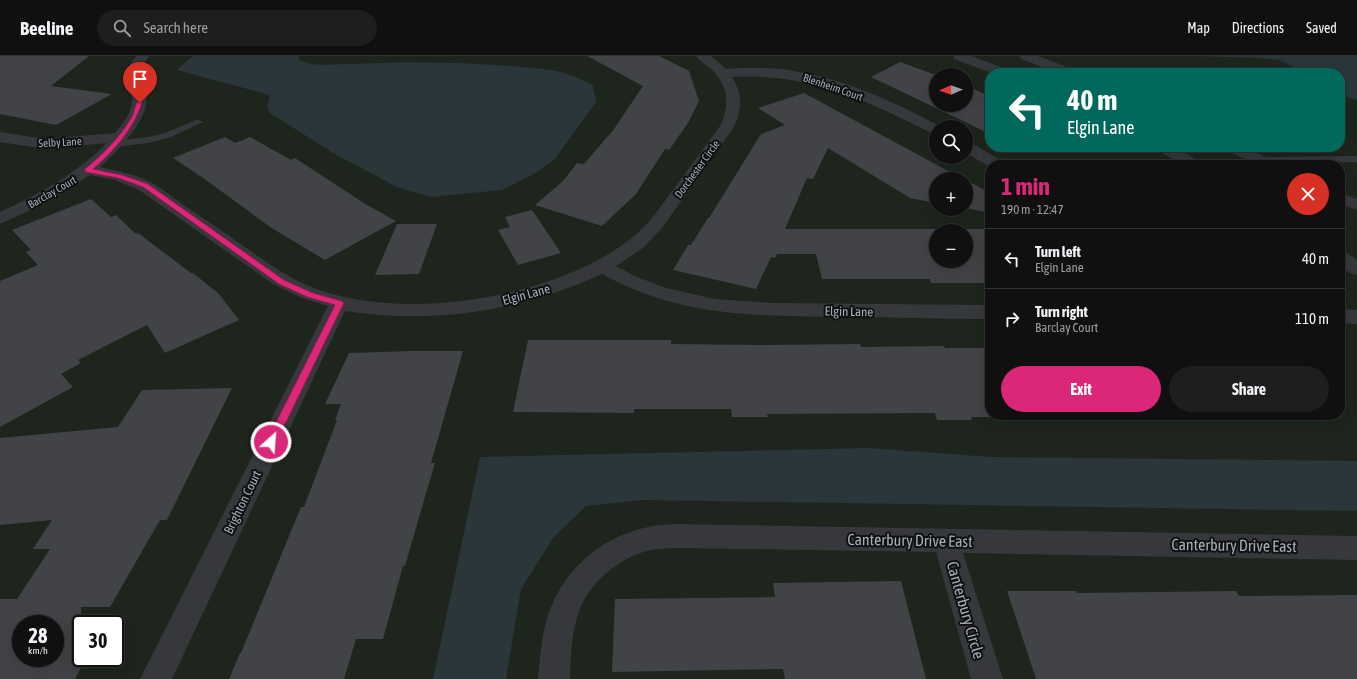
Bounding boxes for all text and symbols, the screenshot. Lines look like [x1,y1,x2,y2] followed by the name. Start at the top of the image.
[97,10,377,46] search box
[20,17,73,39] text: Beeline
[111,17,133,39] icon: search
[143,19,208,36] text: Search here
[1187,20,1210,36] text: Map
[1232,20,1284,36] text: Directions
[1306,20,1337,36] text: Saved
[123,62,157,103] pin
[129,68,151,90] icon: arrive
[929,68,973,112] north arrow
[929,68,973,268] map controls
[802,71,864,103] street label: Blenheim Court
[1001,84,1053,136] icon: left
[1067,84,1117,116] text: 40 m
[1067,117,1134,138] text: Elgin Lane
[929,120,973,164] button: search
[38,135,82,149] street label: Selby Lane
[672,138,722,200] street label: Dorchester Circle
[929,172,973,216] button: +
[26,173,78,211] street label: Barclay Court
[1001,173,1050,200] text: 1 min
[1287,173,1329,215] button: close
[1001,202,1064,217] text: 190 m · 12:47
[929,224,973,268] button: −
[1035,243,1081,260] text: Turn left
[1001,248,1023,270] icon: left
[1302,250,1329,267] text: 40 m
[1035,260,1084,275] text: Elgin Lane
[501,281,552,308] street label: Elgin Lane
[1035,303,1088,320] text: Turn right
[824,304,874,319] street label: Elgin Lane
[1001,308,1023,330] icon: right
[1295,310,1329,327] text: 110 m
[1035,320,1098,335] text: Barclay Court
[1001,366,1161,412] button: Exit
[1169,366,1329,412] button: Share
[250,421,292,463] position arrow
[221,468,264,536] street label: Brighton Court
[847,530,973,551] street label: Canterbury Drive East
[1171,535,1297,556] street label: Canterbury Drive East
[943,559,989,661] street label: Canterbury Circle
[72,615,124,667] speed limit sign: 30
[29,624,47,647] text: 28
[28,645,48,656] text: km/h

